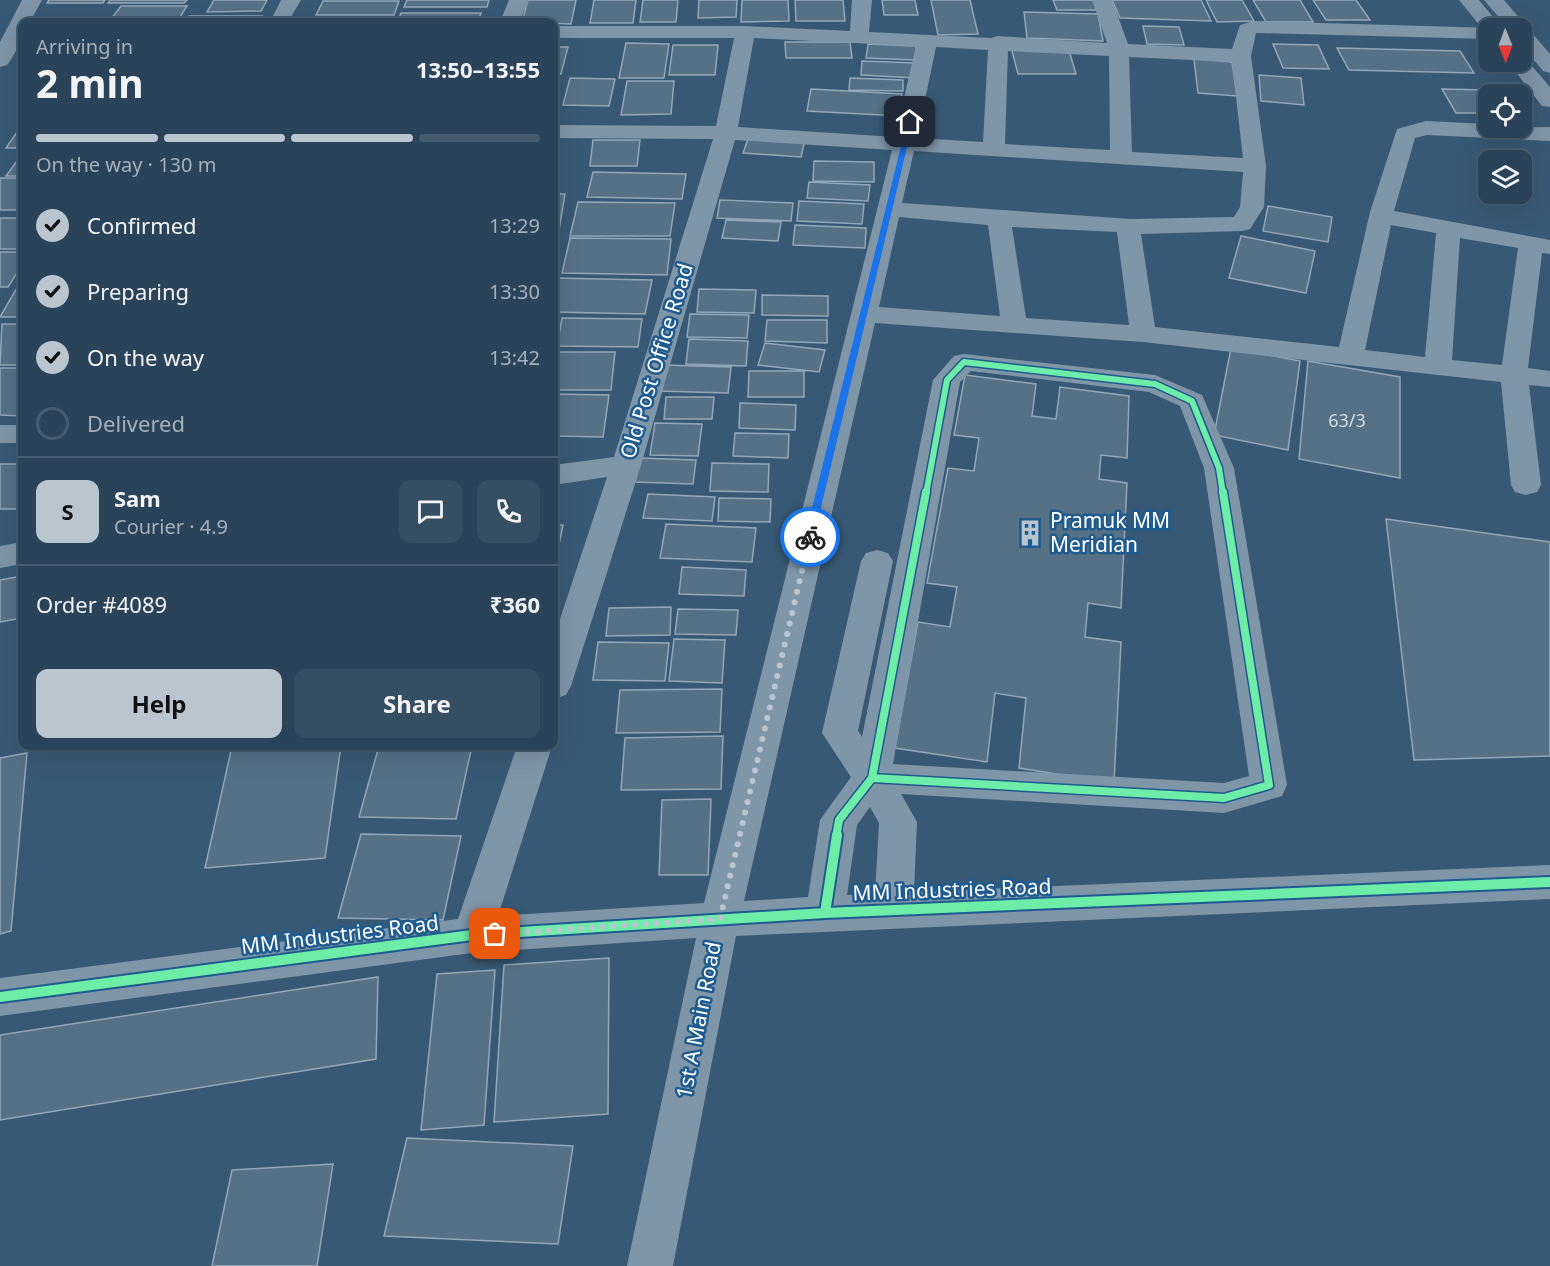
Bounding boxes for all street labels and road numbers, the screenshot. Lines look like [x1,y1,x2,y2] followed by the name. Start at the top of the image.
[613,260,699,462] street label: Old Post Office Road
[852,872,1052,906] street label: MM Industries Road
[239,908,440,960] street label: MM Industries Road
[669,939,727,1101] street label: 1st A Main Road

